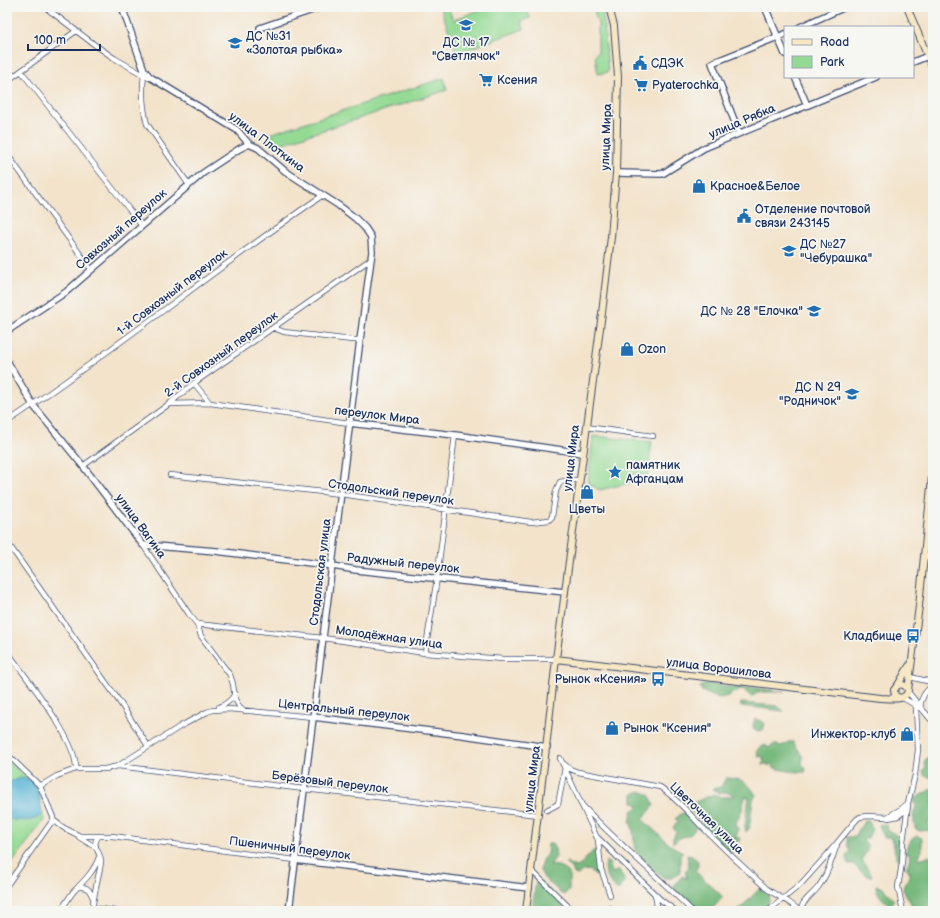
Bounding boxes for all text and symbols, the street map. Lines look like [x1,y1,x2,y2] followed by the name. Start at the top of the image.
[458,17,474,33] school or university icon: ДС № 17 "Светлячок"
[28,26,100,52] scale bar
[784,26,914,78] legend
[246,29,343,58] place label: ДС №31 «Золотая рыбка»
[34,33,66,48] text: 100 m
[227,35,243,51] school or university icon: ДС №31 «Золотая рыбка»
[432,35,500,64] place label: ДС № 17 "Светлячок"
[820,35,849,50] text: Road
[632,55,648,71] public building icon: СДЭК
[820,55,844,70] text: Park
[651,56,684,71] place label: СДЭК
[478,72,494,88] supermarket icon: Ксения
[497,73,538,88] place label: Ксения
[633,77,649,93] supermarket icon: Pyaterochka
[652,78,719,93] place label: Pyaterochka
[707,101,778,142] street label: улица Рябка
[598,103,615,171] street label: улица Мира
[226,109,307,176] street label: улица Плоткина
[691,178,707,194] shop icon: Красное&Белое
[710,179,800,194] place label: Красное&Белое
[73,185,170,273] street label: Совхозный переулок
[755,202,871,231] place label: Отделение почтовой связи 243145
[736,208,752,224] public building icon: Отделение почтовой связи 243145
[800,237,872,266] place label: ДС №27 "Чебурашка"
[781,243,797,259] school or university icon: ДС №27 "Чебурашка"
[114,246,231,339] street label: 1-й Совхозный переулок
[806,303,822,319] school or university icon: ДС № 28 "Елочка"
[701,304,803,319] place label: ДС № 28 "Елочка"
[161,308,282,401] street label: 2-й Совхозный переулок
[619,341,635,357] shop icon: Ozon
[638,342,666,357] place label: Ozon
[779,380,841,409] place label: ДС N 29 "Родничок"
[844,386,860,402] school or university icon: ДС N 29 "Родничок"
[333,403,420,428] street label: переулок Мира
[560,424,583,492] street label: улица Мира
[625,458,684,487] place label: памятник Афганцам
[607,464,623,480] place icon: памятник Афганцам
[327,476,455,509] street label: Стодольский переулок
[579,484,595,500] shop icon: Цветы
[112,491,169,562] street label: улица Вагина
[569,502,605,517] place label: Цветы
[306,518,335,627] street label: Стодольская улица
[346,550,461,577] street label: Радужный переулок
[334,623,444,652] street label: Молодёжная улица
[905,628,921,644] bus stop icon: Кладбище
[843,629,902,644] place label: Кладбище
[666,655,772,682] street label: улица Ворошилова
[650,671,666,687] bus stop icon: Рынок «Ксения»
[555,672,647,687] place label: Рынок «Ксения»
[277,696,411,725] street label: Центральный переулок
[604,720,620,736] shop icon: Рынок "Ксения"
[623,721,711,736] place label: Рынок "Ксения"
[899,726,915,742] shop icon: Инжектор-клуб
[811,727,896,742] place label: Инжектор-клуб
[521,745,544,813] street label: улица Мира
[271,768,390,797] street label: Берёзовый переулок
[667,779,747,857] street label: Цветочная улица
[228,834,352,863] street label: Пшеничный переулок

